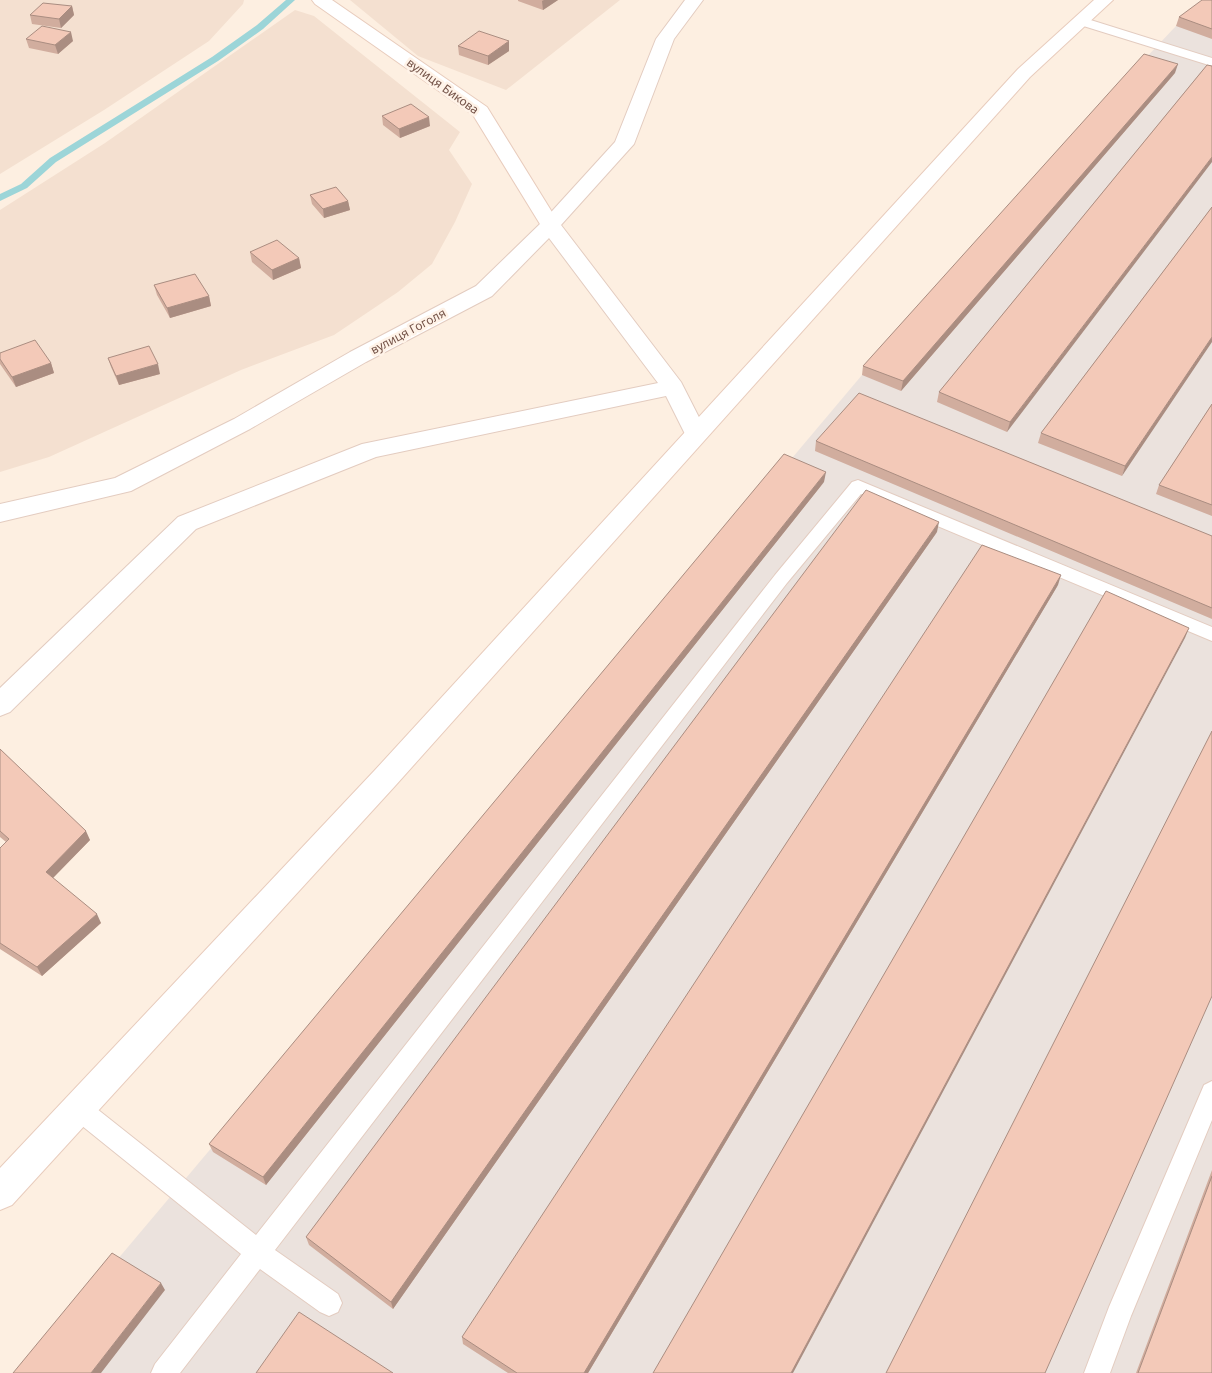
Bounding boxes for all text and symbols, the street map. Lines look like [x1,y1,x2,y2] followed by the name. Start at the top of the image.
[403,54,483,118] street label: вулиця Бикова
[367,304,449,358] street label: вулиця Гоголя

